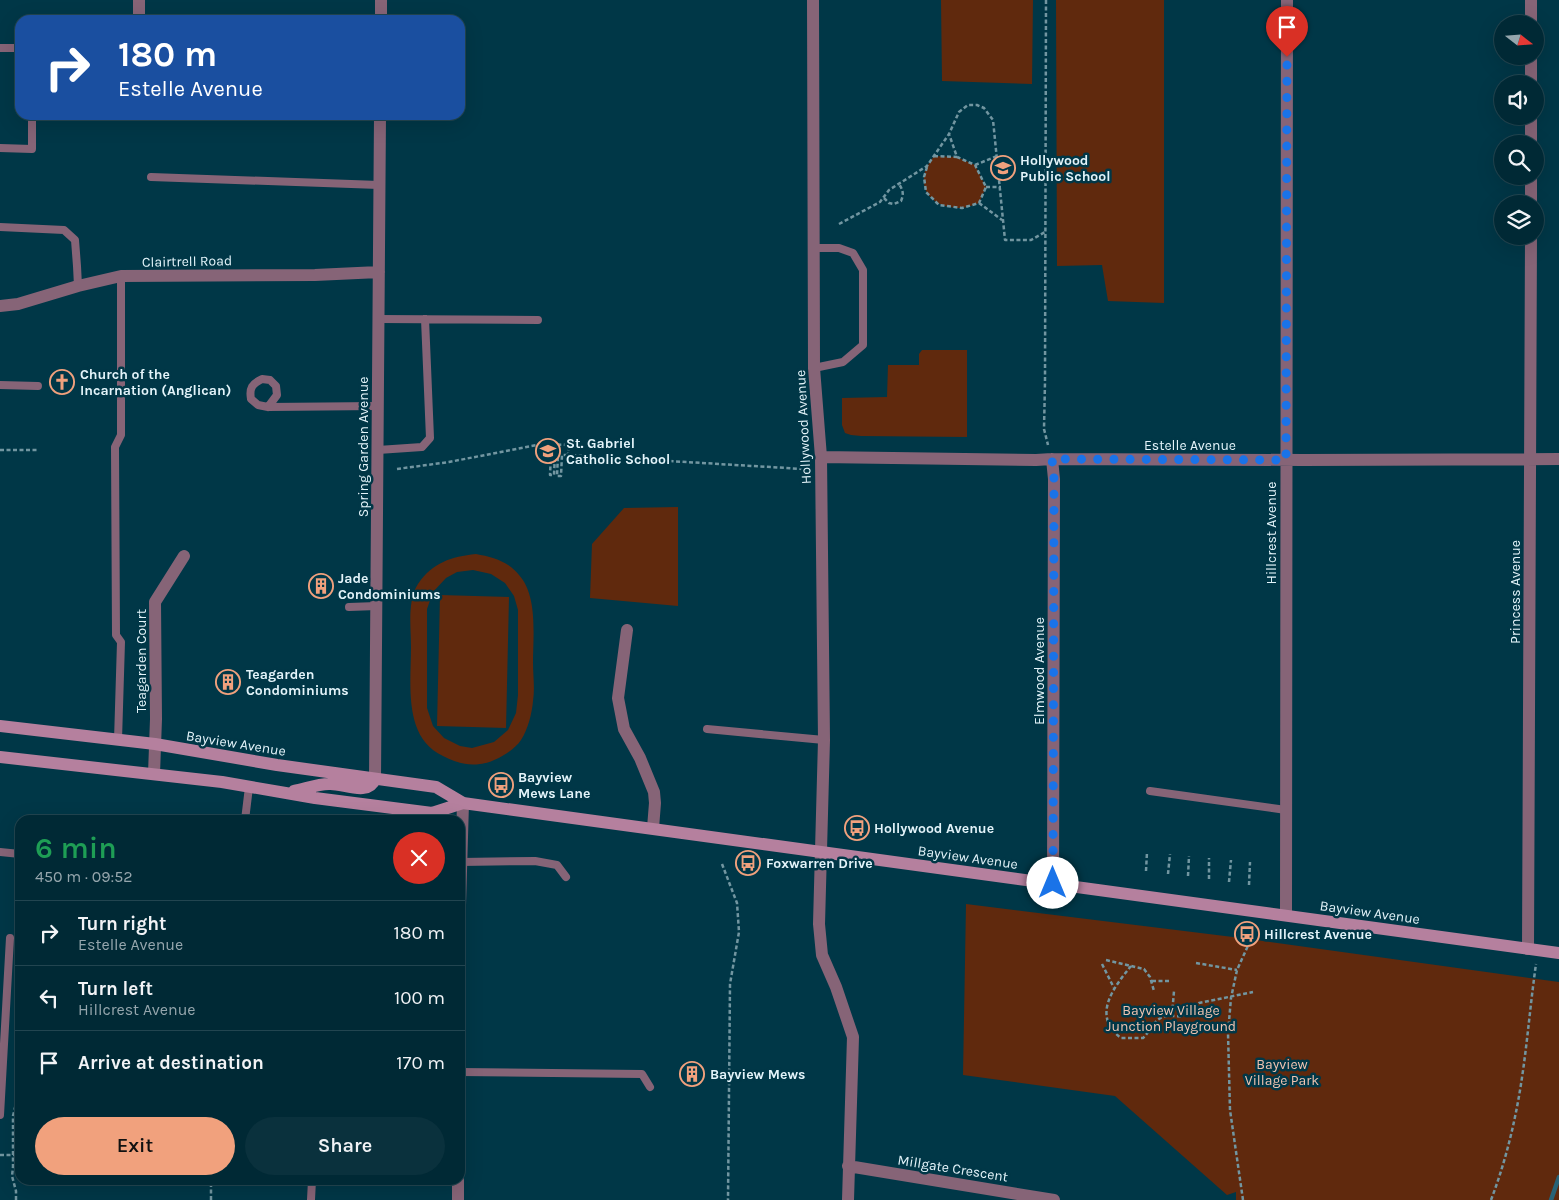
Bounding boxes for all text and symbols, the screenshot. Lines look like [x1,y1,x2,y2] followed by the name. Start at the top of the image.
[1266,6,1308,57] pin
[1273,13,1301,41] icon: arrive
[1494,15,1544,65] north arrow
[1494,15,1544,245] map controls
[118,34,217,75] text: 180 m
[35,35,100,100] icon: right
[1494,75,1544,125] button: sound
[118,76,263,102] text: Estelle Avenue
[1494,135,1544,185] button: search
[1020,152,1110,185] place label: Hollywood Public School
[990,155,1016,181] school or university icon: Hollywood Public School
[1494,195,1544,245] button: layers
[142,252,232,271] street label: Clairtrell Road
[80,366,231,399] place label: Church of the Incarnation (Anglican)
[49,369,75,395] church icon: Church of the Incarnation (Anglican)
[792,369,815,485] street label: Hollywood Avenue
[355,377,372,517] street label: Spring Garden Avenue
[566,435,670,468] place label: St. Gabriel Catholic School
[1144,437,1236,454] street label: Estelle Avenue
[535,438,561,464] school or university icon: St. Gabriel Catholic School
[1263,482,1280,584] street label: Hillcrest Avenue
[1507,540,1524,644] street label: Princess Avenue
[338,570,441,603] place label: Jade Condominiums
[308,573,334,599] building icon: Jade Condominiums
[133,609,150,713] street label: Teagarden Court
[1031,617,1048,725] street label: Elmwood Avenue
[246,666,349,699] place label: Teagarden Condominiums
[215,669,241,695] building icon: Teagarden Condominiums
[185,727,287,760] street label: Bayview Avenue
[518,769,590,802] place label: Bayview Mews Lane
[488,772,514,798] bus stop icon: Bayview Mews Lane
[844,815,870,841] bus stop icon: Hollywood Avenue
[874,820,994,837] place label: Hollywood Avenue
[35,830,117,866] text: 6 min
[393,832,445,884] button: close
[917,842,1019,873] street label: Bayview Avenue
[735,850,761,876] bus stop icon: Foxwarren Drive
[766,855,873,872] place label: Foxwarren Drive
[1026,856,1078,908] position arrow
[35,867,132,886] text: 450 m · 09:52
[1319,897,1421,928] street label: Bayview Avenue
[78,913,167,935] text: Turn right
[35,919,63,947] icon: right
[1234,921,1260,947] bus stop icon: Hillcrest Avenue
[393,922,445,944] text: 180 m
[1264,926,1372,943] place label: Hillcrest Avenue
[78,935,183,954] text: Estelle Avenue
[78,978,153,1000] text: Turn left
[35,984,63,1012] icon: left
[394,987,445,1009] text: 100 m
[78,1000,196,1019] text: Hillcrest Avenue
[1106,1002,1236,1035] park label: Bayview Village Junction Playground
[35,1049,63,1077] icon: arrive
[78,1052,264,1074] text: Arrive at destination
[396,1052,445,1074] text: 170 m
[1245,1056,1319,1089] park label: Bayview Village Park
[679,1061,705,1087] building icon: Bayview Mews
[710,1066,805,1083] place label: Bayview Mews
[35,1117,235,1175] button: Exit
[245,1117,445,1175] button: Share
[896,1151,1009,1186] street label: Millgate Crescent

